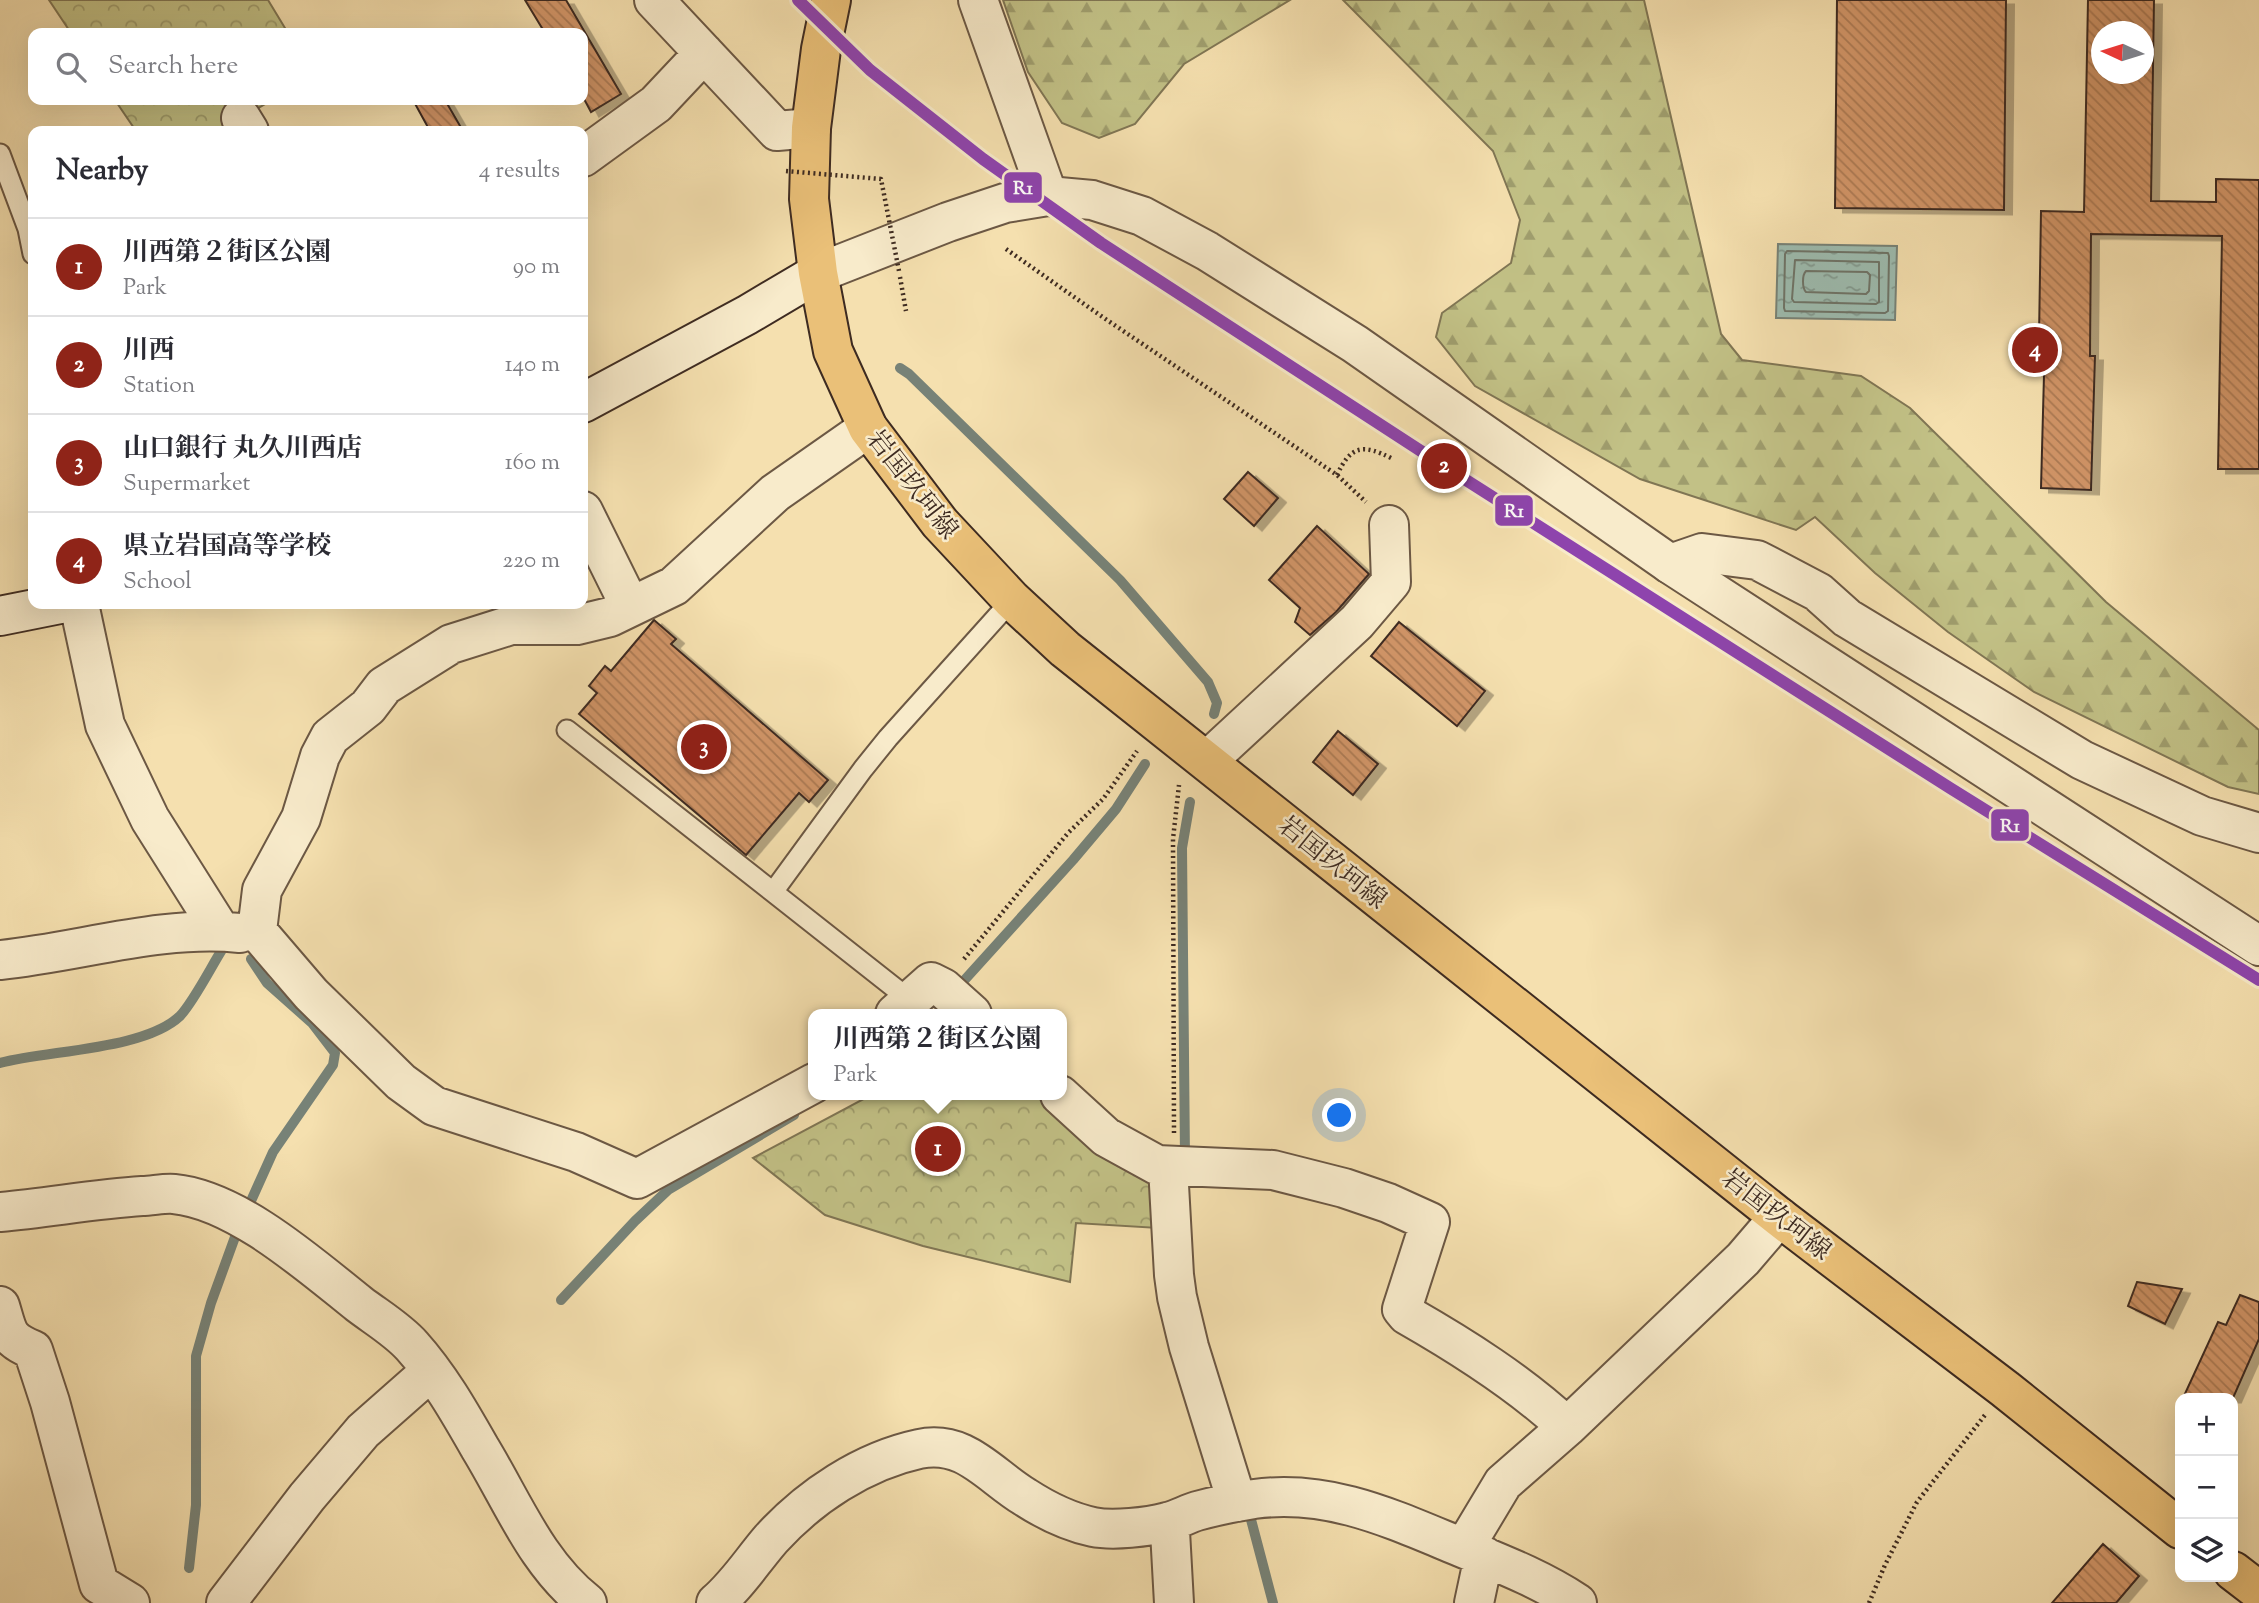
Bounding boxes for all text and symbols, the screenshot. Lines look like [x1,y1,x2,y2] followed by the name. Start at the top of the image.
[2091,21,2154,84] north arrow
[28,28,588,105] search box
[52,48,90,86] icon: search
[108,48,238,85] text: Search here
[56,150,148,193] text: Nearby
[479,155,560,188] text: 4 results
[1003,171,1043,204] line badge: R1
[1013,176,1034,203] text: R1
[123,235,331,272] text: 川西第２街区公園
[75,251,83,284] text: 1
[513,251,560,284] text: 90 m
[123,272,167,305] text: Park
[2012,324,2058,376] pin: 4
[123,333,175,370] text: 川西
[74,349,84,382] text: 2
[505,349,560,382] text: 140 m
[123,370,195,403] text: Station
[856,423,966,548] street label: 岩国玖珂線
[123,431,363,468] text: 山口銀行 丸久川西店
[1421,440,1467,492] pin: 2
[74,447,84,480] text: 3
[505,447,560,480] text: 160 m
[123,468,250,501] text: Supermarket
[1494,494,1534,527] line badge: R1
[1504,499,1525,526] text: R1
[123,529,331,566] text: 県立岩国高等学校
[73,545,85,578] text: 4
[502,545,560,578] text: 220 m
[123,566,192,599] text: School
[681,721,727,773] pin: 3
[1990,808,2030,842] line badge: R1
[1269,809,1394,919] street label: 岩国玖珂線
[2000,814,2021,841] text: R1
[808,1009,1067,1100] popup
[833,1022,1042,1059] text: 川西第２街区公園
[833,1059,877,1092] text: Park
[1322,1098,1356,1132] your location
[915,1123,961,1175] pin: 1
[1713,1161,1838,1271] street label: 岩国玖珂線
[2175,1393,2238,1582] map controls
[2175,1393,2238,1456] button: +
[2175,1456,2238,1519] button: −
[2175,1519,2238,1582] button: layers

